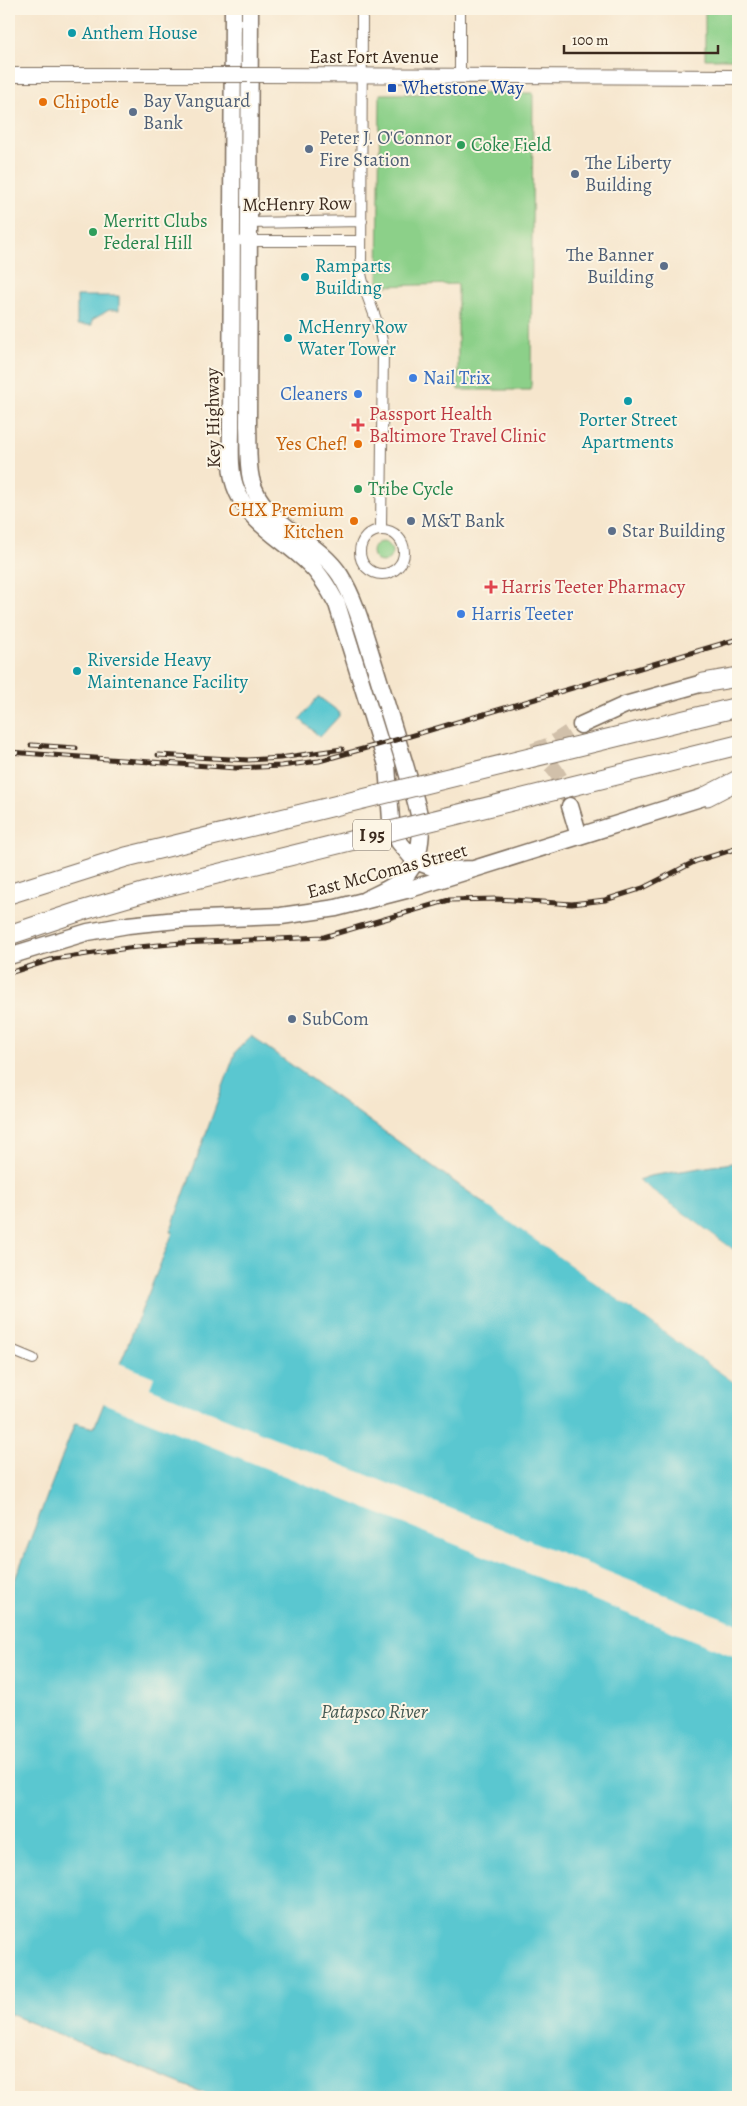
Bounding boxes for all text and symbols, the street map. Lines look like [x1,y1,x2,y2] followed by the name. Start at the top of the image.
[81,20,197,46] place label: Anthem House
[564,22,718,54] scale bar
[66,27,78,39] marker: Anthem House
[572,30,609,50] text: 100 m
[309,44,439,70] street label: East Fort Avenue
[401,75,524,101] place label: Whetstone Way
[386,82,398,94] marker: Whetstone Way
[143,88,251,136] place label: Bay Vanguard Bank
[53,89,119,115] place label: Chipotle
[37,96,49,108] marker: Chipotle
[127,106,139,118] marker: Bay Vanguard Bank
[319,125,452,173] place label: Peter J. O'Connor Fire Station
[471,132,552,158] place label: Coke Field
[455,139,467,151] marker: Coke Field
[303,143,315,155] marker: Peter J. O'Connor Fire Station
[585,150,672,198] place label: The Liberty Building
[569,168,581,180] marker: The Liberty Building
[242,190,353,218] street label: McHenry Row
[103,208,208,256] place label: Merritt Clubs Federal Hill
[87,226,99,238] marker: Merritt Clubs Federal Hill
[566,242,654,290] place label: The Banner Building
[315,253,391,301] place label: Ramparts Building
[658,260,670,272] marker: The Banner Building
[299,271,311,283] marker: Ramparts Building
[297,314,408,362] place label: McHenry Row Water Tower
[282,332,294,344] marker: McHenry Row Water Tower
[423,365,490,391] place label: Nail Trix
[199,367,227,469] street label: Key Highway
[407,372,419,384] marker: Nail Trix
[280,381,348,407] place label: Cleaners
[352,388,364,400] marker: Cleaners
[622,395,634,407] marker: Porter Street Apartments
[369,401,546,449] place label: Passport Health Baltimore Travel Clinic
[579,407,677,455] place label: Porter Street Apartments
[351,418,365,432] marker: Passport Health Baltimore Travel Clinic
[275,431,348,457] place label: Yes Chef!
[352,438,364,450] marker: Yes Chef!
[368,476,453,502] place label: Tribe Cycle
[352,483,364,495] marker: Tribe Cycle
[228,497,344,545] place label: CHX Premium Kitchen
[421,508,505,534] place label: M&T Bank
[348,515,360,527] marker: CHX Premium Kitchen
[405,515,417,527] marker: M&T Bank
[622,518,726,544] place label: Star Building
[606,525,618,537] marker: Star Building
[501,574,686,600] place label: Harris Teeter Pharmacy
[485,581,497,593] marker: Harris Teeter Pharmacy
[471,601,573,627] place label: Harris Teeter
[455,608,467,620] marker: Harris Teeter
[87,647,248,695] place label: Riverside Heavy Maintenance Facility
[71,665,83,677] marker: Riverside Heavy Maintenance Facility
[353,820,391,850] road number: I 95
[304,837,470,905] street label: East McComas Street
[302,1006,369,1032] place label: SubCom
[286,1013,298,1025] marker: SubCom
[321,1698,428,1725] water label: Patapsco River

